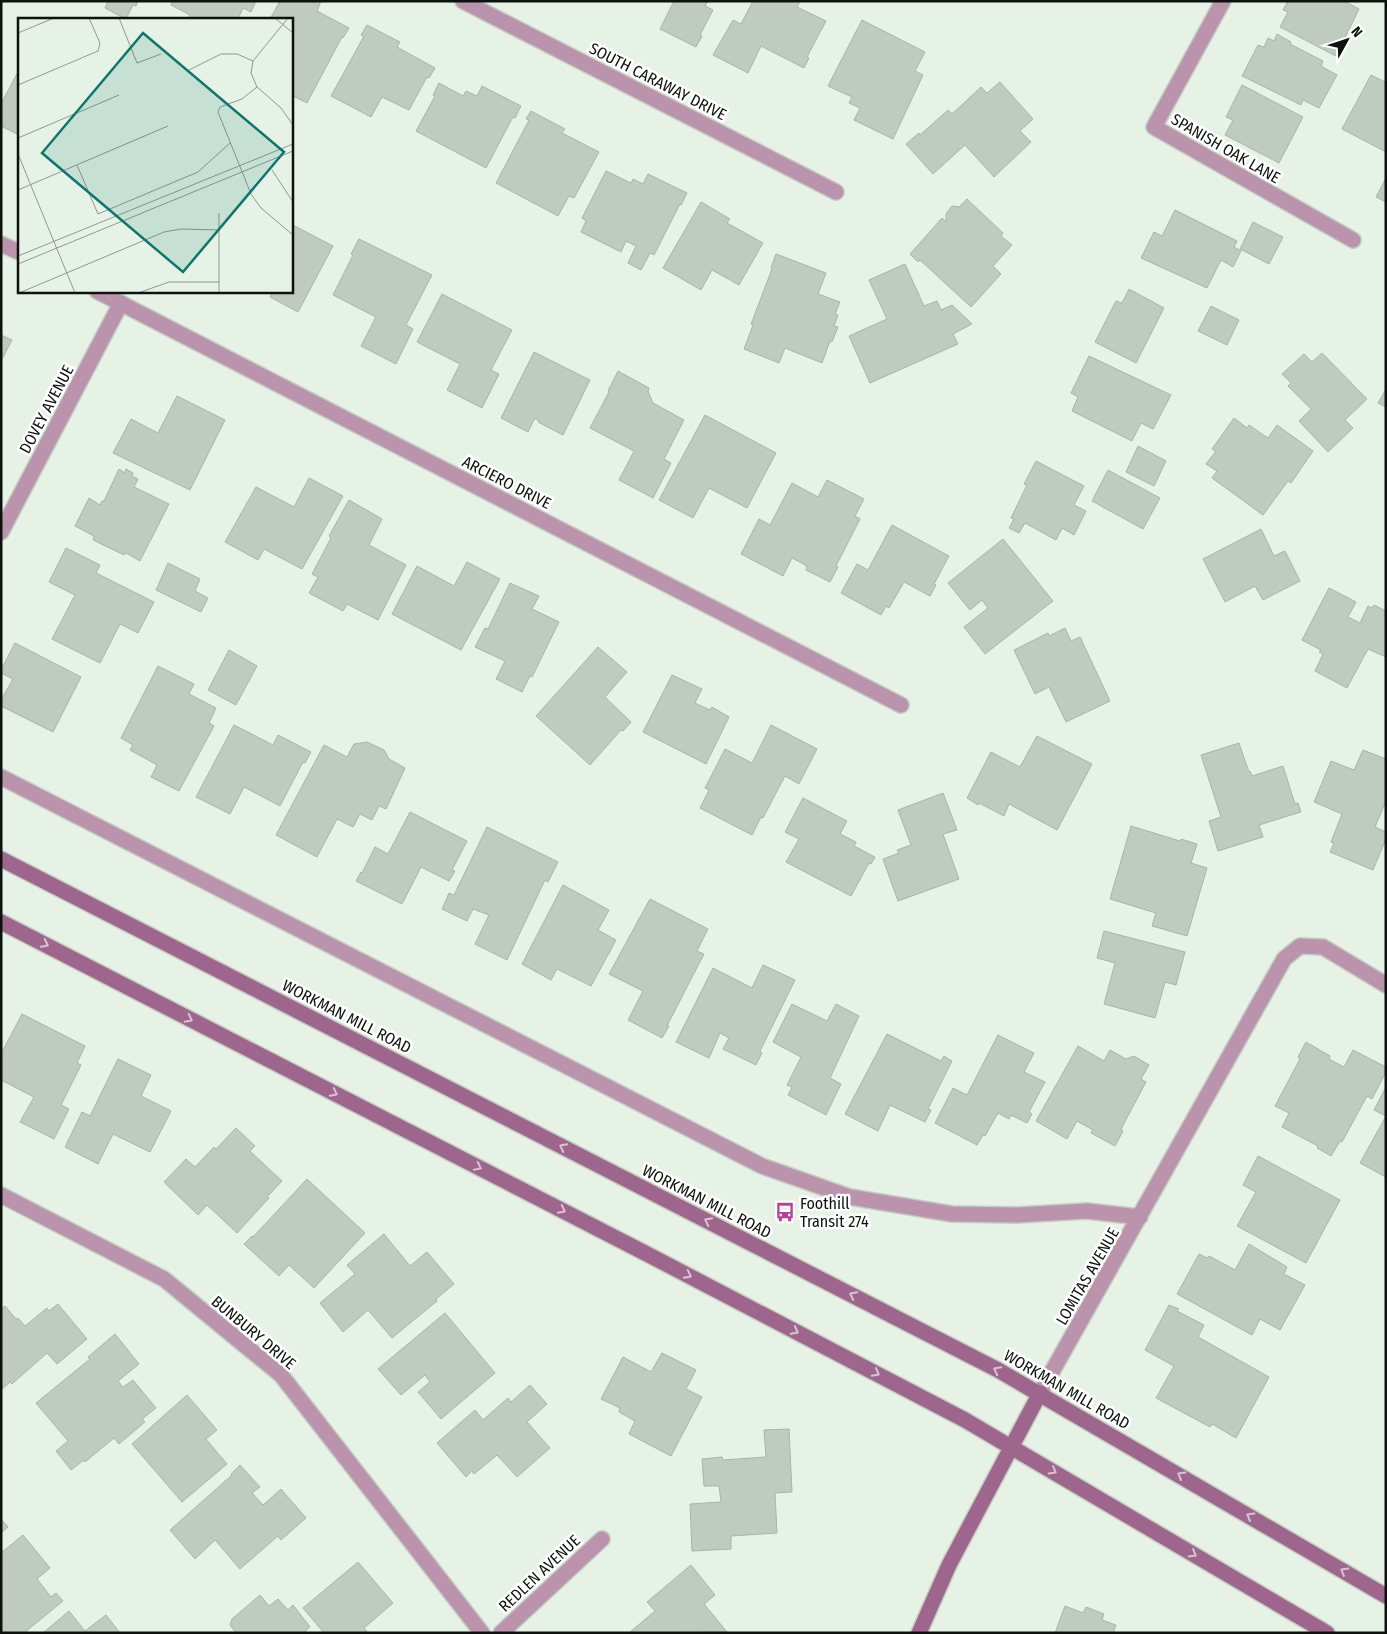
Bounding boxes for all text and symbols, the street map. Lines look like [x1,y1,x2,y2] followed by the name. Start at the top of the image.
[1322,15,1372,65] north arrow
[18,18,292,292] inset map
[1347,23,1366,41] text: N
[586,39,729,124] street label: SOUTH CARAWAY DRIVE
[1168,110,1283,187] street label: SPANISH OAK LANE
[15,362,78,457] street label: DOVEY AVENUE
[459,452,554,513] street label: ARCIERO DRIVE
[39,938,48,948] one-way arrow
[279,976,414,1057] street label: WORKMAN MILL ROAD
[184,1013,193,1023] one-way arrow
[328,1087,337,1097] one-way arrow
[560,1143,569,1153] one-way arrow
[473,1161,482,1171] one-way arrow
[639,1161,774,1242] street label: WORKMAN MILL ROAD
[800,1194,869,1231] place label: Foothill Transit 274
[774,1201,796,1223] bus stop icon: Foothill Transit 274
[556,1204,565,1214] one-way arrow
[704,1217,713,1227] one-way arrow
[1052,1224,1123,1328] street label: LOMITAS AVENUE
[683,1269,692,1279] one-way arrow
[849,1291,858,1301] one-way arrow
[208,1292,300,1373] street label: BUNBURY DRIVE
[790,1325,799,1335] one-way arrow
[1000,1346,1133,1433] street label: WORKMAN MILL ROAD
[993,1366,1002,1376] one-way arrow
[870,1367,879,1377] one-way arrow
[1048,1465,1057,1475] one-way arrow
[1177,1472,1186,1482] one-way arrow
[1246,1512,1255,1522] one-way arrow
[495,1531,584,1616] street label: REDLEN AVENUE
[1188,1547,1197,1557] one-way arrow
[1340,1567,1349,1577] one-way arrow

